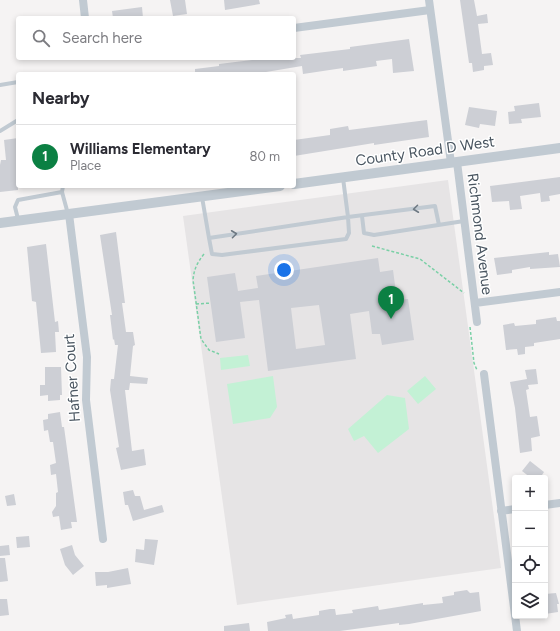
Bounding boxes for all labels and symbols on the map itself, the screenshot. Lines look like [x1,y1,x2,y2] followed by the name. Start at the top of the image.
[354,132,496,170] street label: County Road D West
[464,172,496,296] street label: Richmond Avenue
[413,204,419,213] one-way arrow
[231,230,237,239] one-way arrow
[274,260,294,280] your location
[378,286,404,319] pin: 1
[60,333,84,423] street label: Hafner Court

